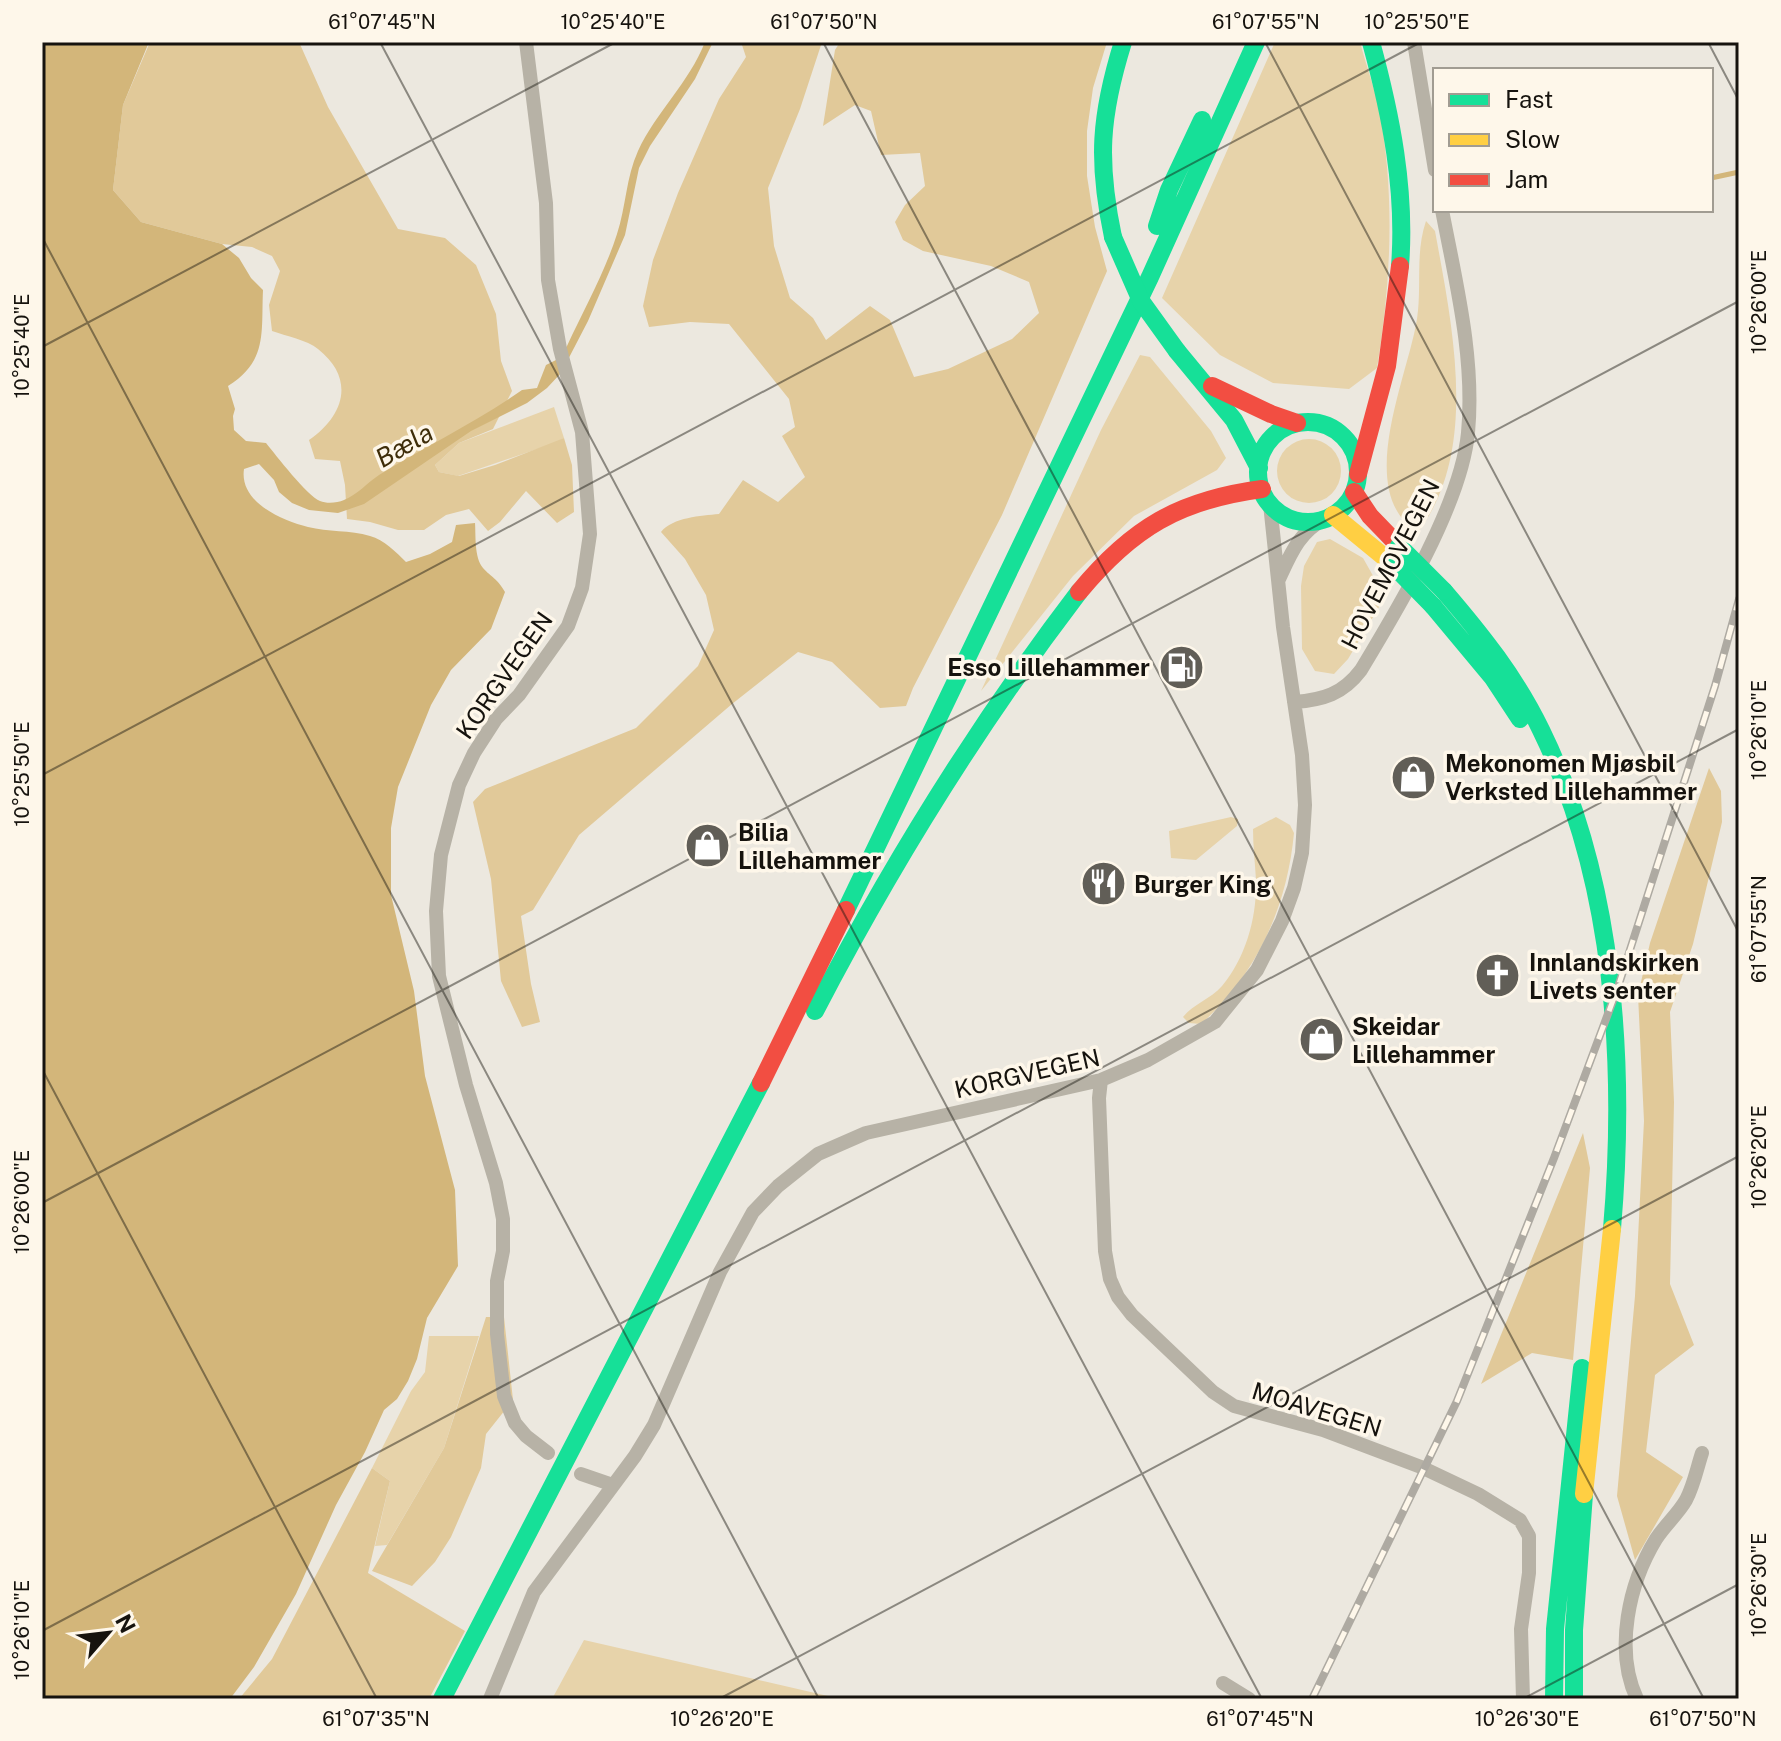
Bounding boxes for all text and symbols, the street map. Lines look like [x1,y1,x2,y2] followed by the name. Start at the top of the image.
[328,10,436,34] text: 61°07'45"N
[560,10,666,34] text: 10°25'40"E
[770,10,878,34] text: 61°07'50"N
[1212,10,1320,34] text: 61°07'55"N
[1364,10,1470,34] text: 10°25'50"E
[1433,68,1713,212] legend
[1505,85,1553,113] text: Fast
[1505,125,1560,153] text: Slow
[1505,165,1548,193] text: Jam
[1747,250,1771,354] text: 10°26'00"E
[10,293,34,399] text: 10°25'40"E
[370,416,438,474] water label: Bæla
[1335,474,1445,654] street label: HOVEMOVEGEN
[450,606,558,744] street label: KORGVEGEN
[1157,643,1205,691] fuel station icon: Esso Lillehammer
[947,653,1150,681] place label: Esso Lillehammer
[1747,680,1771,780] text: 10°26'10"E
[10,721,34,827] text: 10°25'50"E
[1445,749,1697,805] place label: Mekonomen Mjøsbil Verksted Lillehammer
[1390,753,1438,801] shop icon: Mekonomen Mjøsbil Verksted Lillehammer
[738,818,881,874] place label: Bilia Lillehammer
[683,822,731,870] shop icon: Bilia Lillehammer
[1079,860,1127,908] restaurant icon: Burger King
[1134,870,1271,898] place label: Burger King
[1747,875,1771,983] text: 61°07'55"N
[1529,948,1699,1004] place label: Innlandskirken Livets senter
[1474,952,1522,1000] church icon: Innlandskirken Livets senter
[1352,1012,1495,1068] place label: Skeidar Lillehammer
[1297,1016,1345,1064] shop icon: Skeidar Lillehammer
[952,1043,1102,1103] street label: KORGVEGEN
[1747,1105,1771,1209] text: 10°26'20"E
[10,1150,34,1254] text: 10°26'00"E
[1249,1376,1385,1442] street label: MOAVEGEN
[1747,1533,1771,1637] text: 10°26'30"E
[10,1580,34,1680] text: 10°26'10"E
[68,1593,148,1673] north arrow
[110,1610,141,1637] text: N
[322,1707,430,1731] text: 61°07'35"N
[670,1707,774,1731] text: 10°26'20"E
[1206,1707,1314,1731] text: 61°07'45"N
[1475,1707,1579,1731] text: 10°26'30"E
[1649,1707,1757,1731] text: 61°07'50"N

